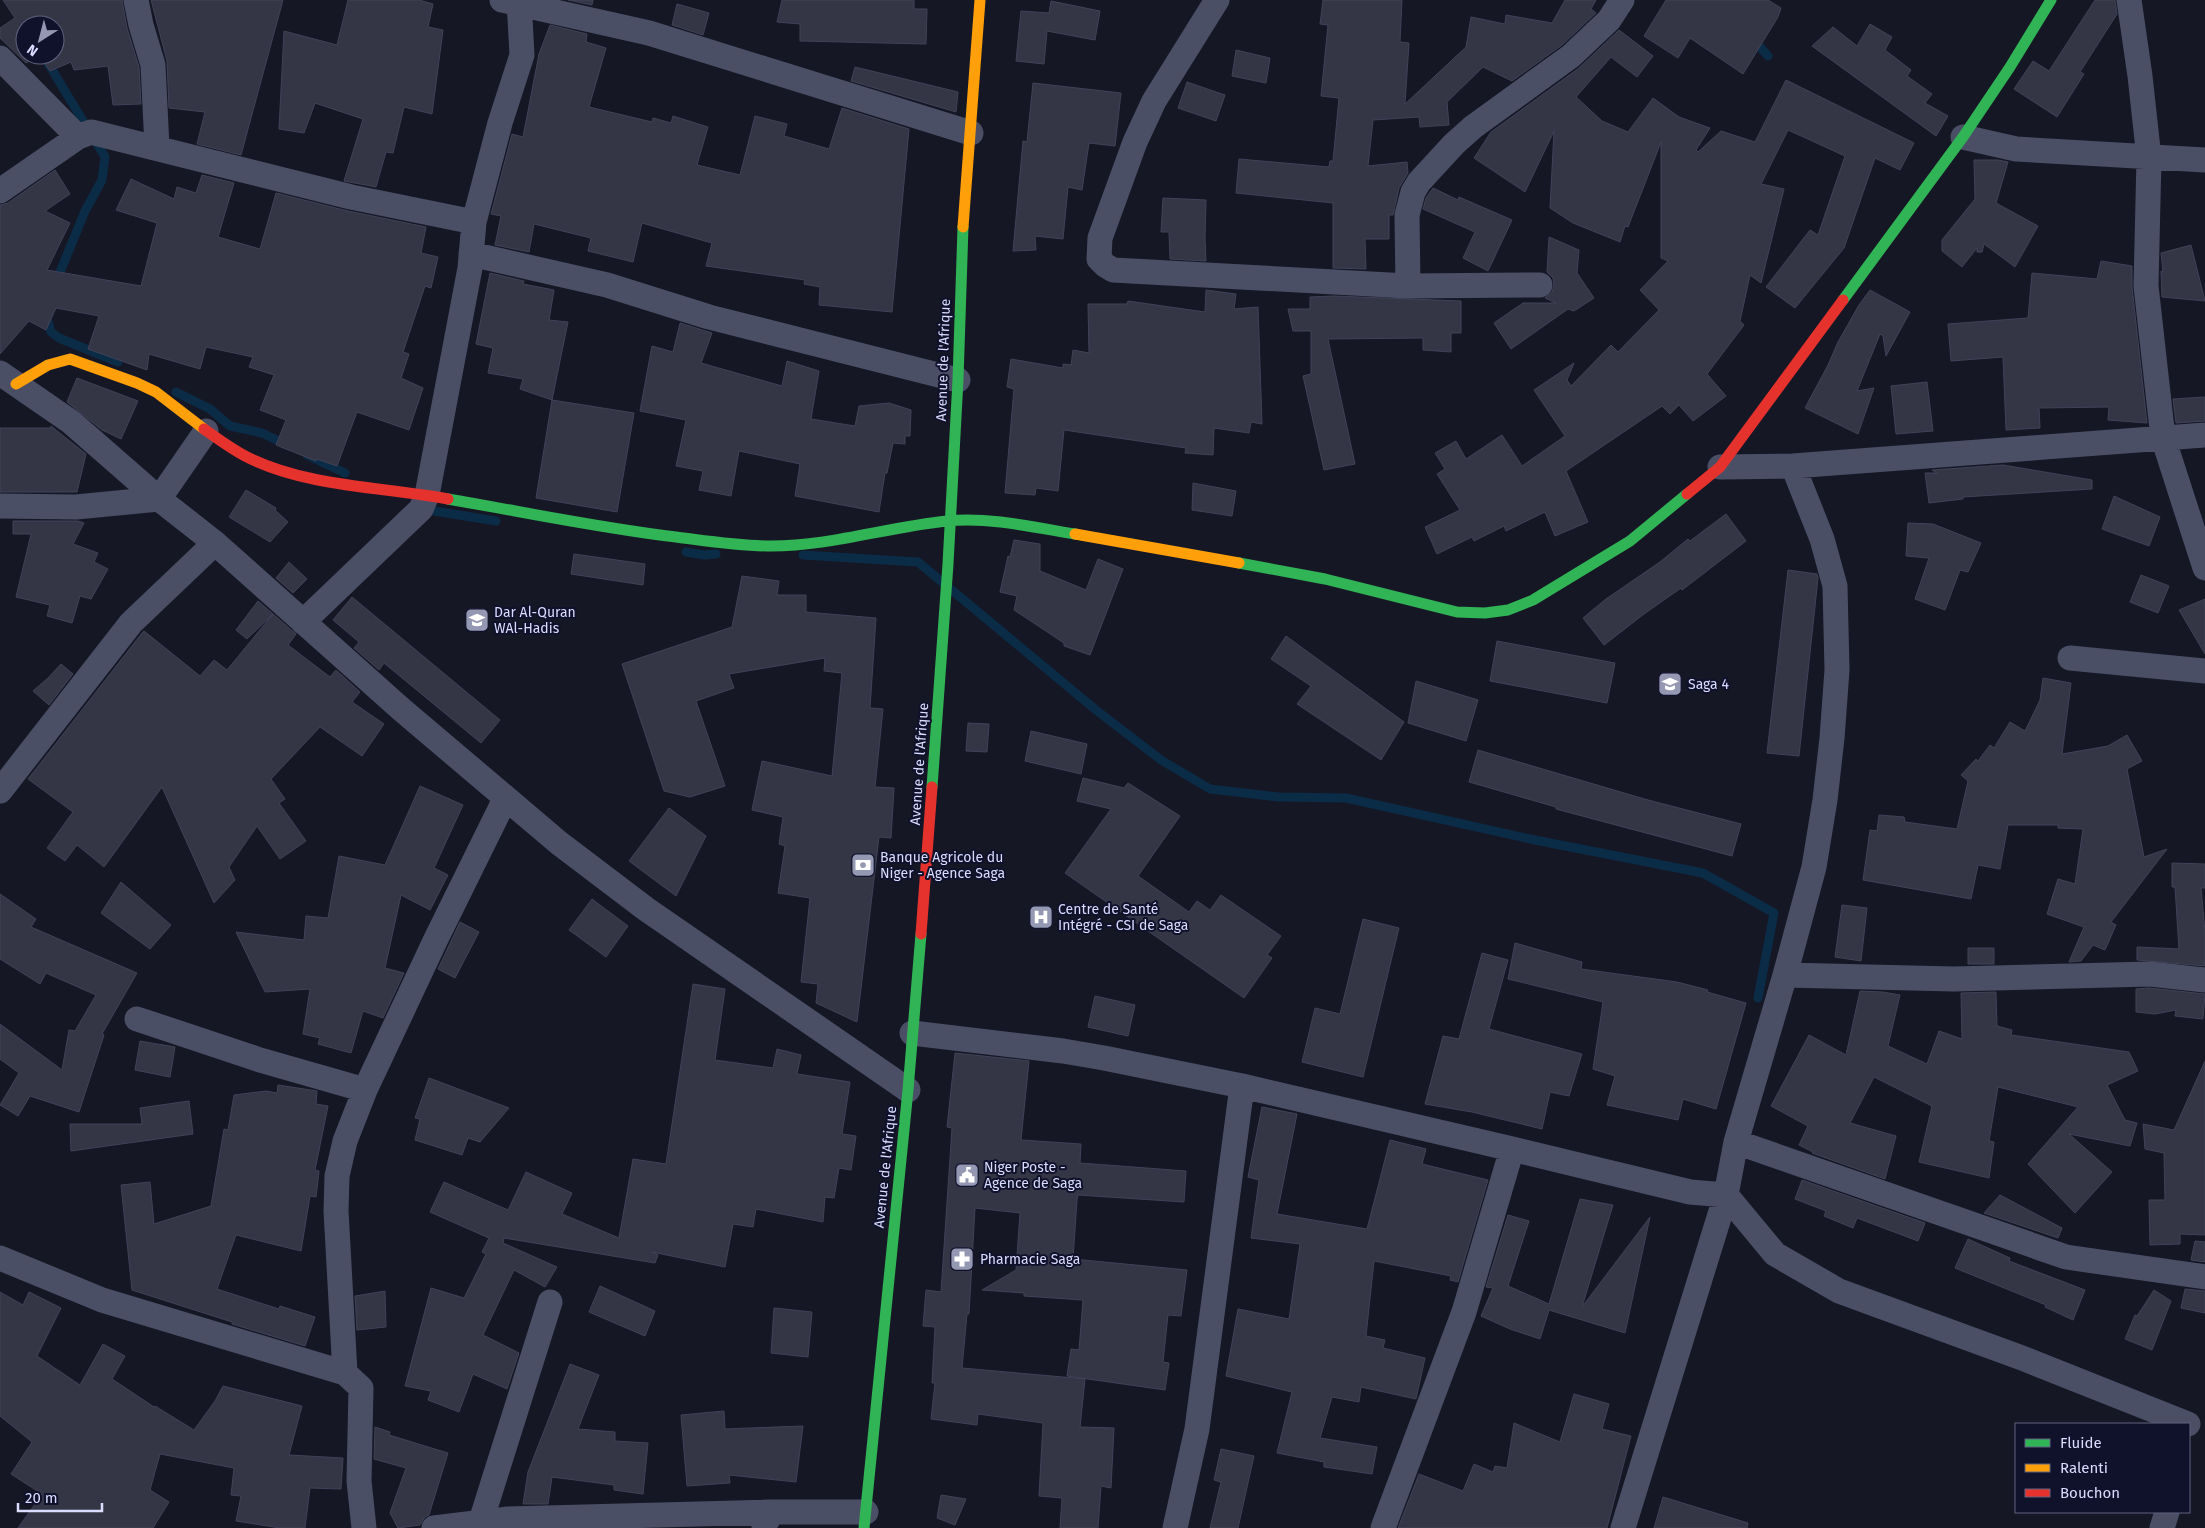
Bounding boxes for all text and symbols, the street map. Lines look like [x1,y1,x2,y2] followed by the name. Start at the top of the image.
[15,15,65,65] north arrow
[24,41,41,60] text: N
[933,298,954,422] street label: Avenue de l'Afrique
[494,604,576,637] place label: Dar Al-Quran WAl-Hadis
[464,607,490,633] school or university icon: Dar Al-Quran WAl-Hadis
[1657,671,1683,697] school or university icon: Saga 4
[1688,676,1729,693] place label: Saga 4
[907,702,932,826] street label: Avenue de l'Afrique
[880,849,1005,882] place label: Banque Agricole du Niger - Agence Saga
[850,852,876,878] bank icon: Banque Agricole du Niger - Agence Saga
[1058,901,1188,934] place label: Centre de Santé Intégré - CSI de Saga
[1028,904,1054,930] hospital icon: Centre de Santé Intégré - CSI de Saga
[871,1105,900,1229] street label: Avenue de l'Afrique
[984,1159,1082,1192] place label: Niger Poste - Agence de Saga
[954,1162,980,1188] public building icon: Niger Poste - Agence de Saga
[949,1246,975,1272] pharmacy icon: Pharmacie Saga
[980,1251,1080,1268] place label: Pharmacie Saga
[2015,1423,2190,1513] legend
[2060,1434,2102,1452] text: Fluide
[2060,1459,2108,1477] text: Ralenti
[18,1480,101,1512] scale bar
[2060,1484,2120,1502] text: Bouchon
[25,1489,58,1507] text: 20 m

